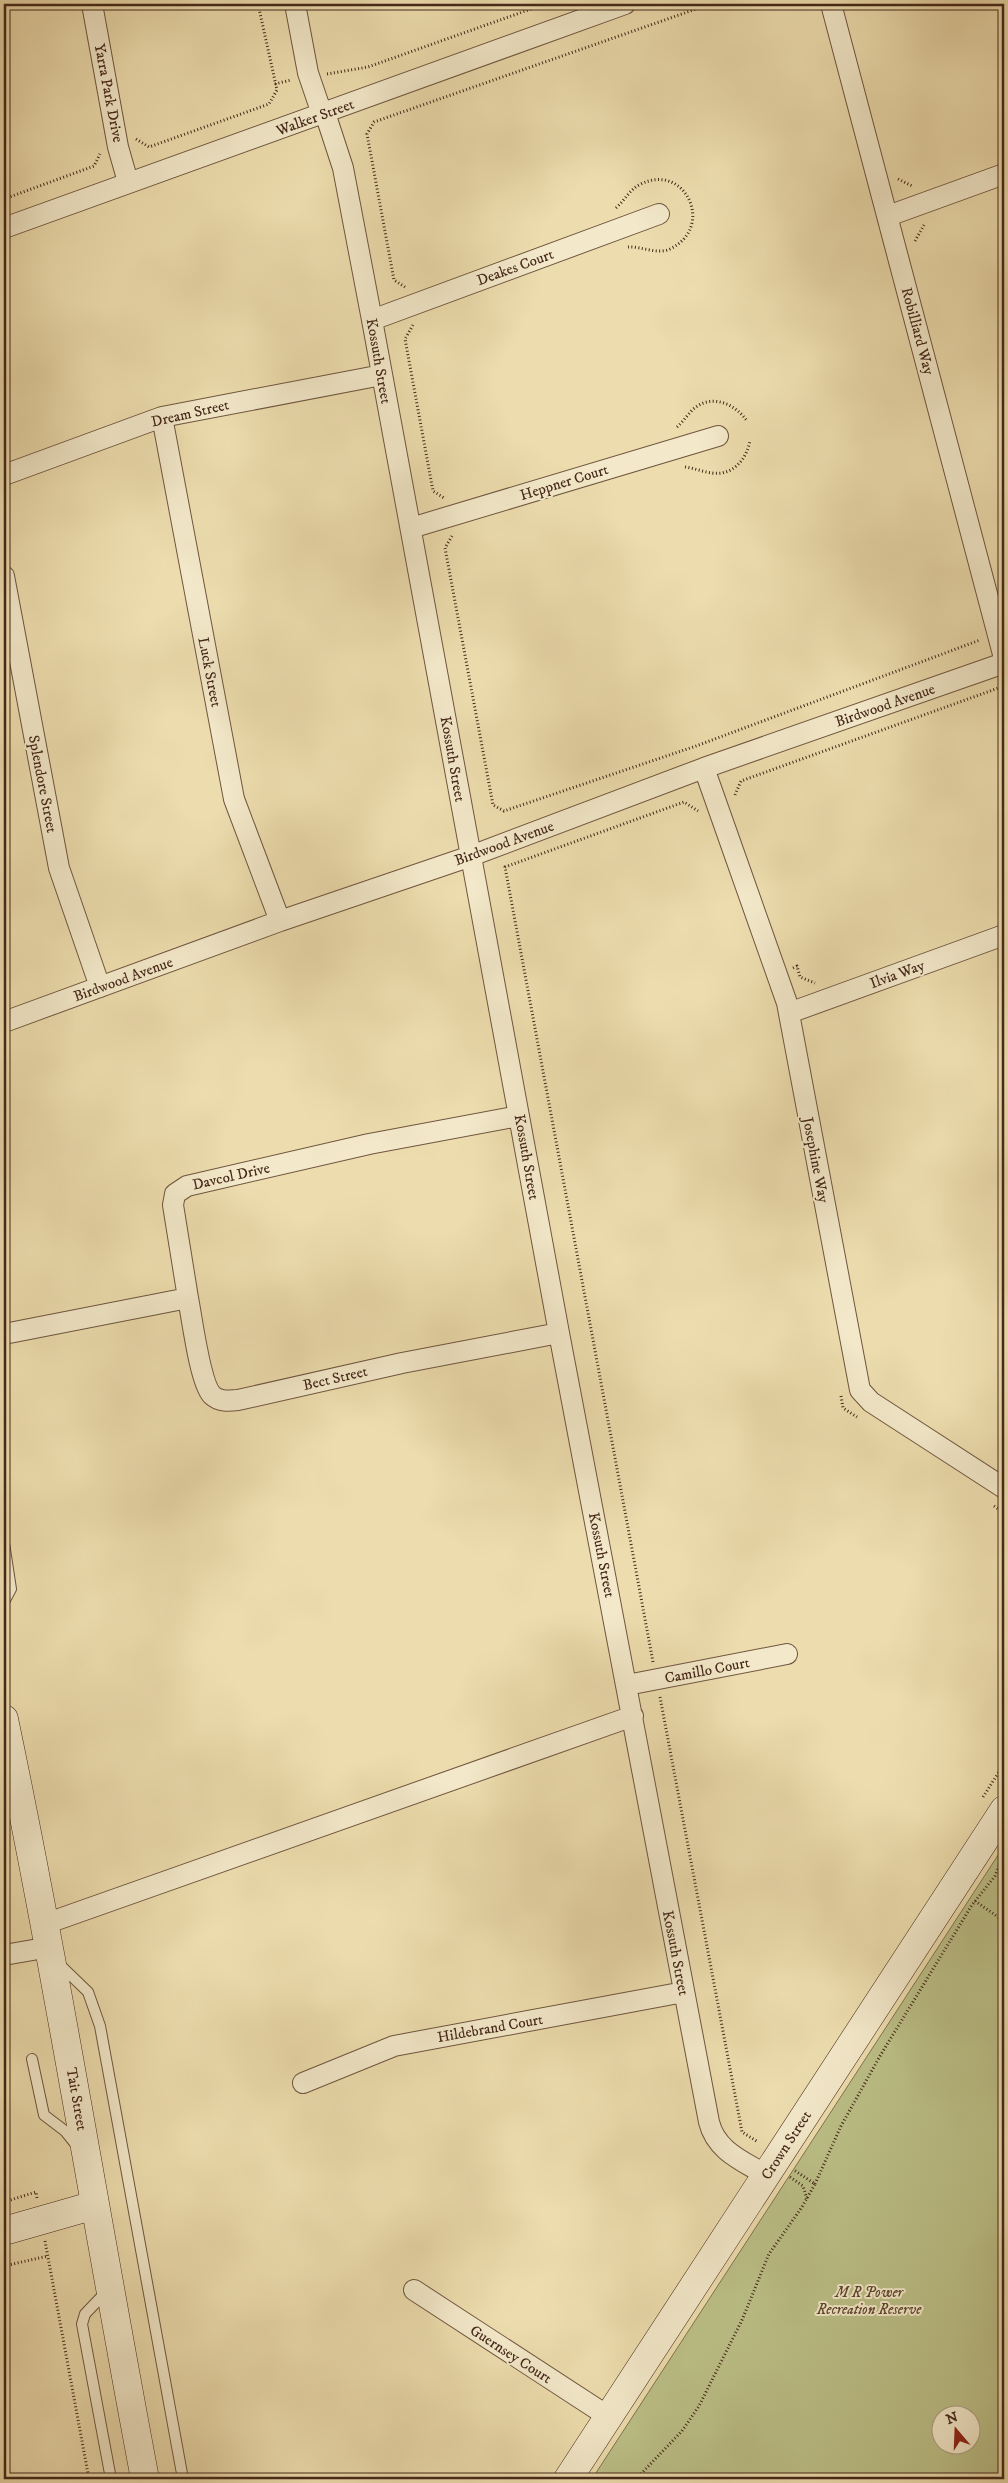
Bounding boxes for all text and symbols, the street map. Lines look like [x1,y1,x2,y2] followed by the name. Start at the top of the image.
[90,42,127,144] street label: Yarra Park Drive
[273,95,357,141] street label: Walker Street
[474,245,556,290] street label: Deakes Court
[897,285,939,378] street label: Robilliard Way
[362,317,395,405] street label: Kossuth Street
[149,395,231,432] street label: Dream Street
[518,460,611,505] street label: Heppner Court
[193,636,226,709] street label: Luck Street
[833,680,938,731] street label: Birdwood Avenue
[436,715,469,803] street label: Kossuth Street
[24,734,61,835] street label: Splendore Street
[452,817,556,870] street label: Birdwood Avenue
[71,953,175,1006] street label: Birdwood Avenue
[867,956,928,993] street label: Ilvia Way
[510,1113,543,1201] street label: Kossuth Street
[798,1114,833,1205] street label: Josephine Way
[191,1158,272,1195] street label: Davcol Drive
[301,1362,369,1395] street label: Bect Street
[584,1511,619,1599] street label: Kossuth Street
[663,1653,751,1688] street label: Camillo Court
[658,1909,693,1997] street label: Kossuth Street
[436,2010,545,2047] street label: Hildebrand Court
[62,2066,91,2132] street label: Tait Street
[757,2107,816,2184] street label: Crown Street
[816,2283,922,2319] park label: M R Power Recreation Reserve
[466,2321,555,2388] street label: Guernsey Court
[930,2406,980,2456] north arrow
[944,2408,961,2429] text: N

